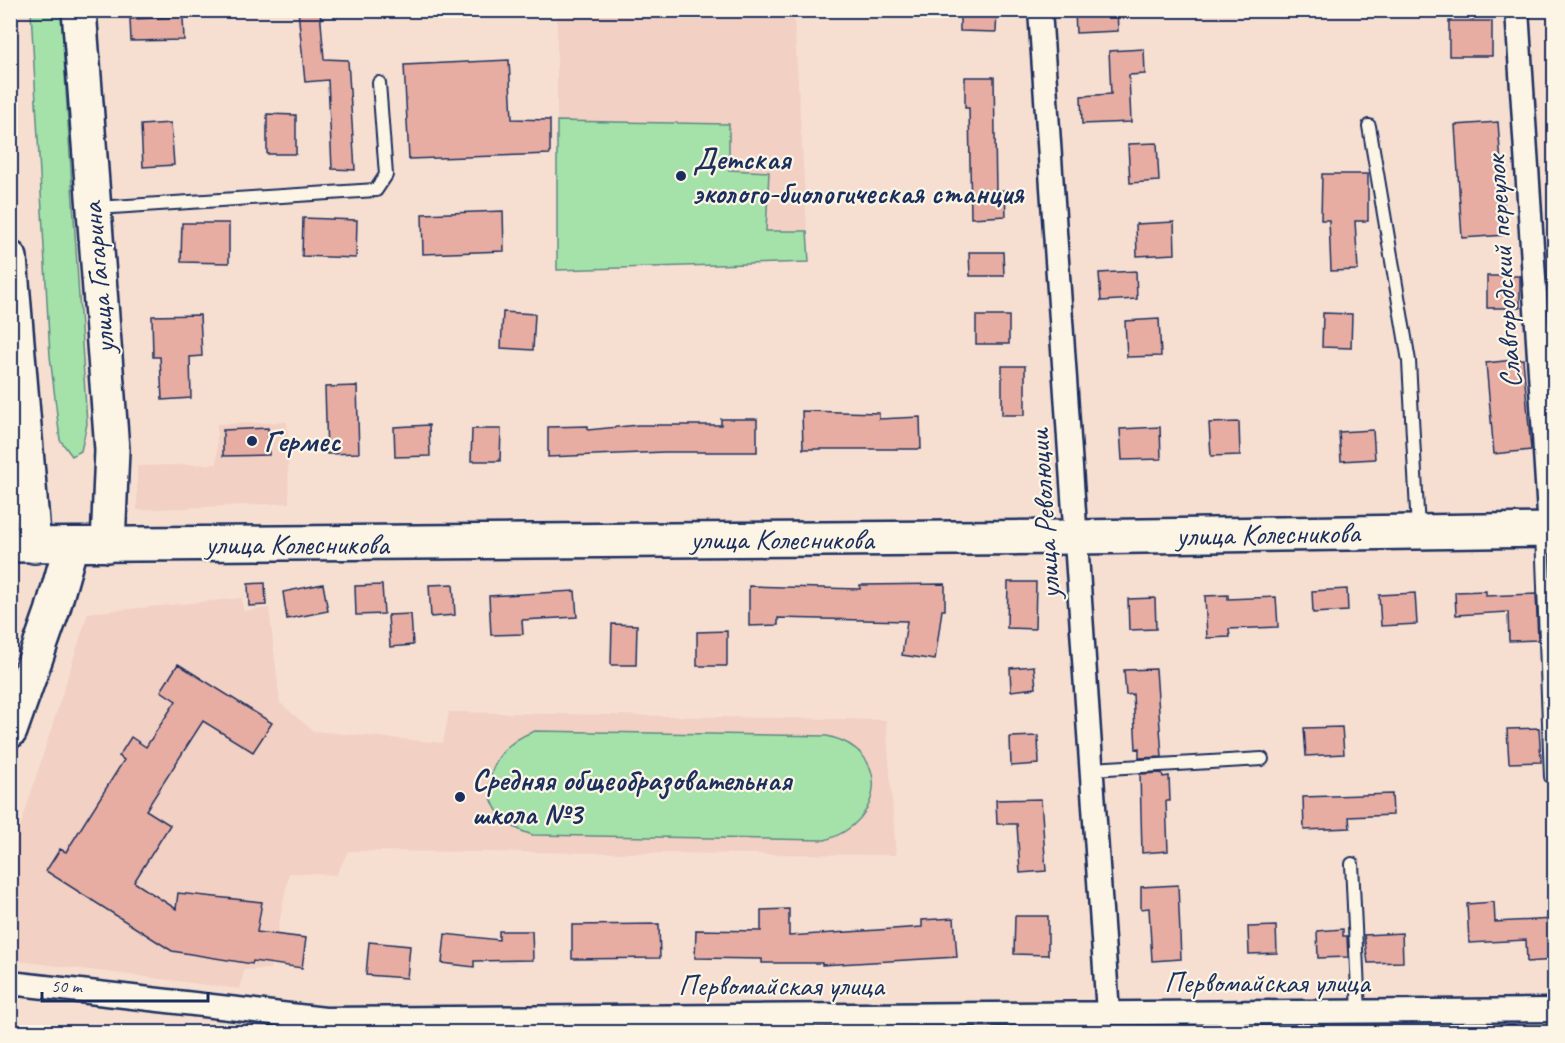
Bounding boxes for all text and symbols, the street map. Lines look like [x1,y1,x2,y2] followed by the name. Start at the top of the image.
[693,140,1025,212] place label: Детская эколого-биологическая станция
[1476,152,1530,390] street label: Славгородский переулок
[674,169,688,183] marker: Детская эколого-биологическая станция
[72,199,124,357] street label: улица Гагарина
[264,422,341,460] place label: Гермес
[1019,426,1069,602] street label: улица Революции
[245,434,259,448] marker: Гермес
[1174,513,1362,555] street label: улица Колесникова
[688,520,876,558] street label: улица Колесникова
[203,525,391,563] street label: улица Колесникова
[472,761,794,833] place label: Средняя общеобразовательная школа №3
[453,790,467,804] marker: Средняя общеобразовательная школа №3
[1164,963,1372,1001] street label: Первомайская улица
[42,965,208,1003] scale bar
[678,966,886,1004] street label: Первомайская улица
[51,975,84,997] text: 50 m

